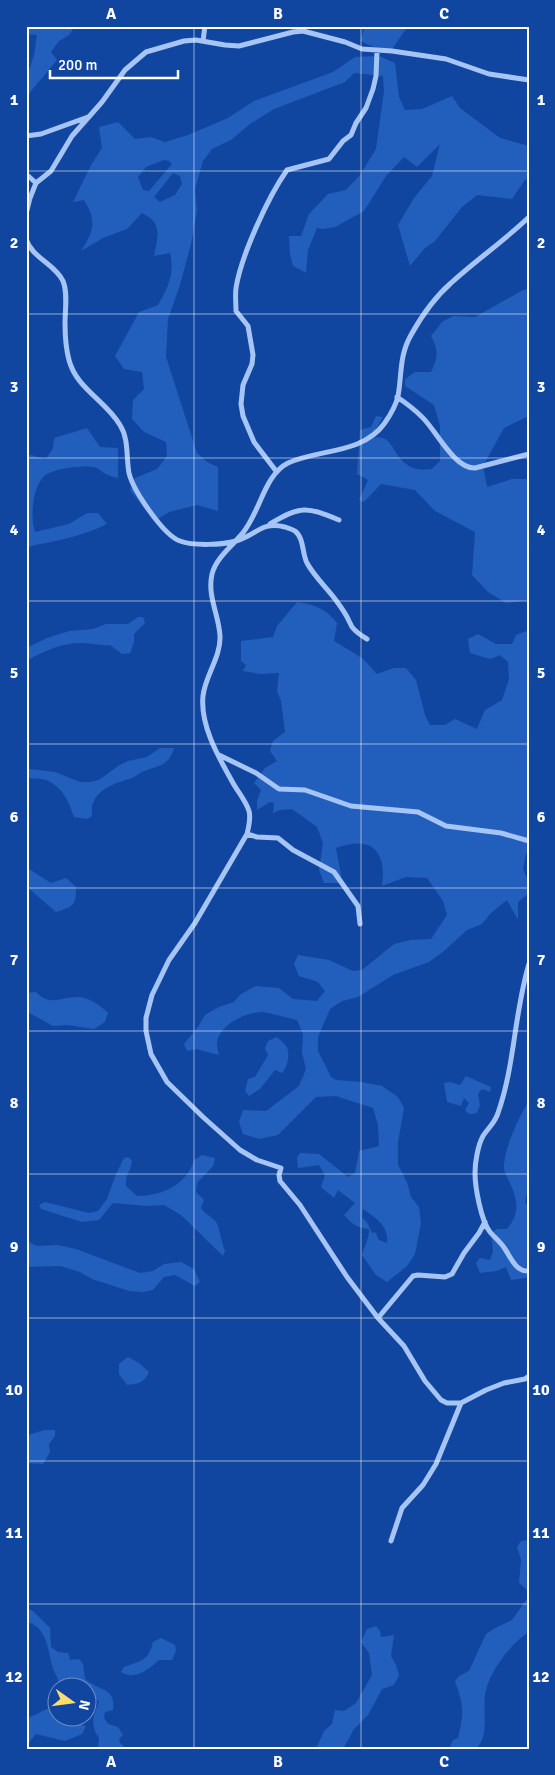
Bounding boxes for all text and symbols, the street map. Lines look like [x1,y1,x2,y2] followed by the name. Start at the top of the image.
[106,4,117,24] text: A
[273,4,283,24] text: B
[439,4,449,24] text: C
[50,48,178,80] scale bar
[58,56,98,74] text: 200 m
[10,90,19,110] text: 1
[537,90,546,110] text: 1
[10,233,18,253] text: 2
[537,233,545,253] text: 2
[10,377,18,397] text: 3
[537,377,545,397] text: 3
[10,520,19,540] text: 4
[537,520,546,540] text: 4
[10,663,18,683] text: 5
[537,663,545,683] text: 5
[10,807,19,827] text: 6
[537,807,546,827] text: 6
[10,950,19,970] text: 7
[537,950,546,970] text: 7
[10,1093,19,1113] text: 8
[537,1093,546,1113] text: 8
[10,1237,19,1257] text: 9
[537,1237,546,1257] text: 9
[5,1380,23,1400] text: 10
[532,1380,550,1400] text: 10
[5,1523,23,1543] text: 11
[532,1523,550,1543] text: 11
[5,1667,23,1687] text: 12
[532,1667,550,1687] text: 12
[48,1678,98,1728] north arrow
[75,1698,94,1712] text: N
[106,1752,117,1772] text: A
[273,1752,283,1772] text: B
[439,1752,449,1772] text: C

